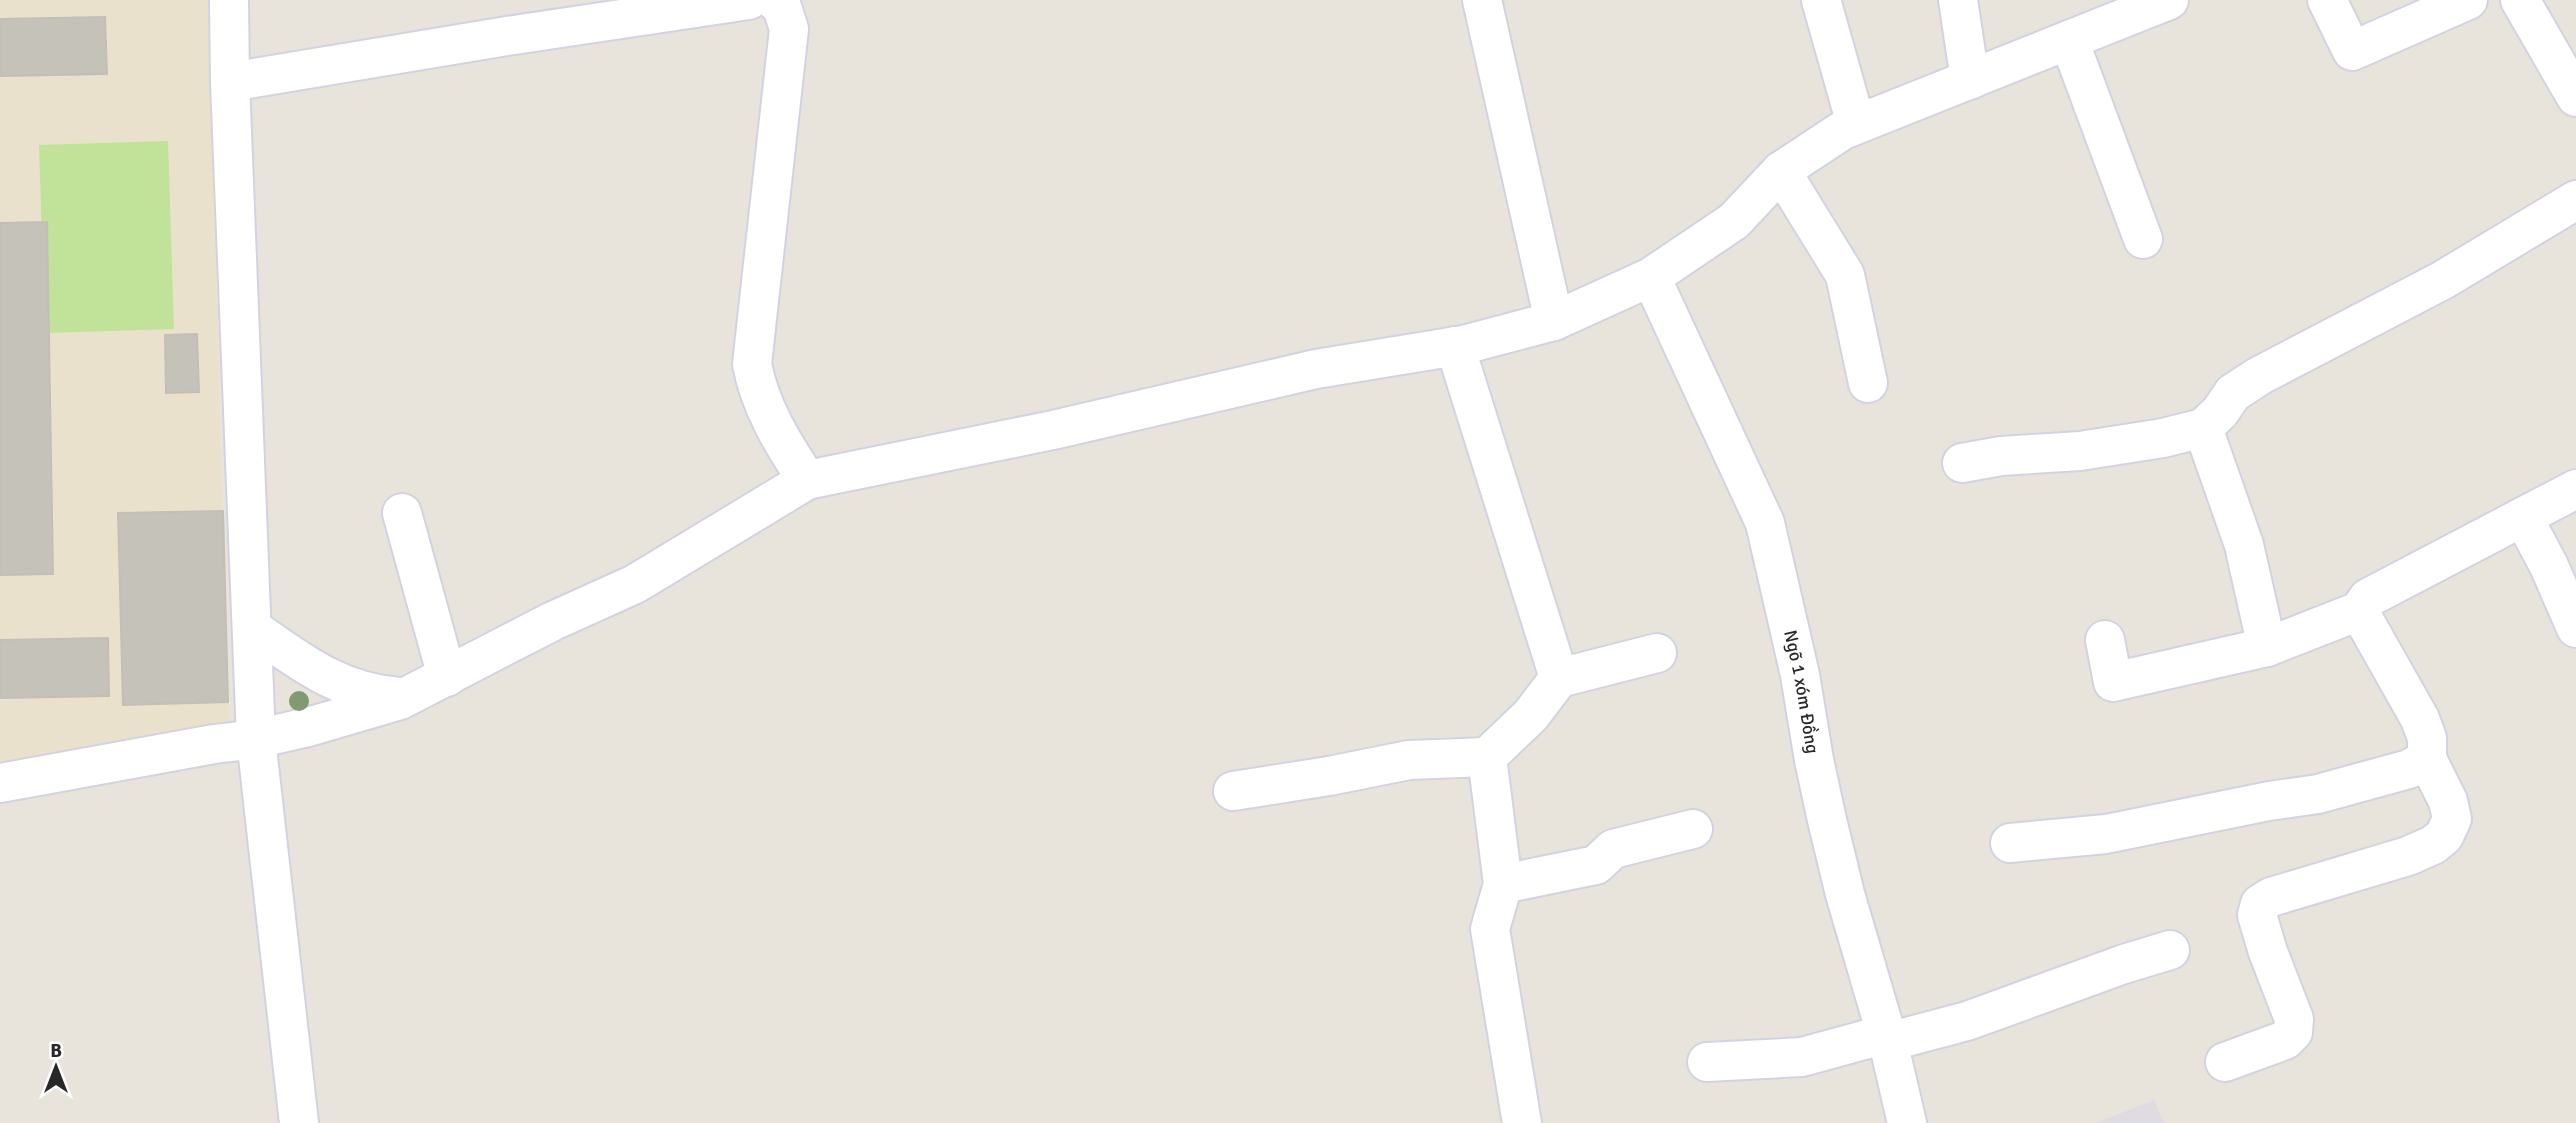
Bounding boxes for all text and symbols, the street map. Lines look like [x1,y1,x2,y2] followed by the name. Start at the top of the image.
[1779,628,1824,755] street label: Ngõ 1 xóm Đồng
[21,1032,91,1102] north arrow
[50,1039,62,1063] text: B

